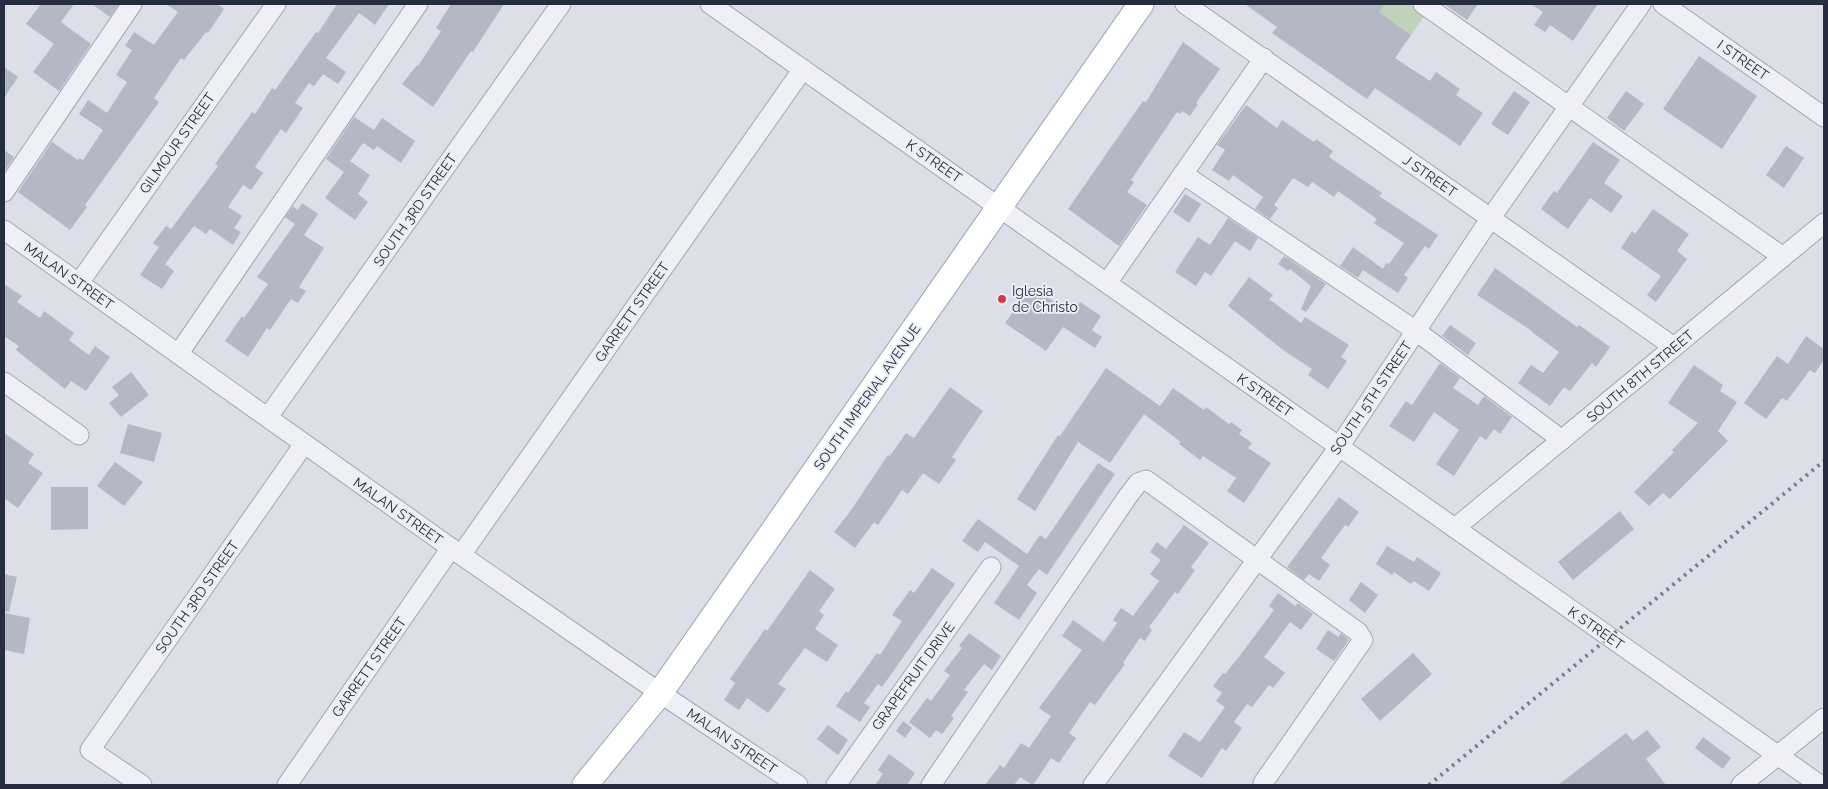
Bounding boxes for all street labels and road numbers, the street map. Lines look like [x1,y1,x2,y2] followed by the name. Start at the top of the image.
[1714,37,1772,84] street label: I STREET
[136,89,218,197] street label: GILMOUR STREET
[903,136,965,186] street label: K STREET
[370,150,460,269] street label: SOUTH 3RD STREET
[1400,152,1460,201] street label: J STREET
[21,239,117,313] street label: MALAN STREET
[592,259,673,365] street label: GARRETT STREET
[810,321,924,473] street label: SOUTH IMPERIAL AVENUE
[1583,326,1697,425] street label: SOUTH 8TH STREET
[1327,338,1415,458] street label: SOUTH 5TH STREET
[1234,370,1296,420] street label: K STREET
[350,474,446,548] street label: MALAN STREET
[152,537,242,656] street label: SOUTH 3RD STREET
[1565,603,1627,653] street label: K STREET
[329,614,410,720] street label: GARRETT STREET
[868,619,958,733] street label: GRAPEFRUIT DRIVE
[684,705,781,777] street label: MALAN STREET

